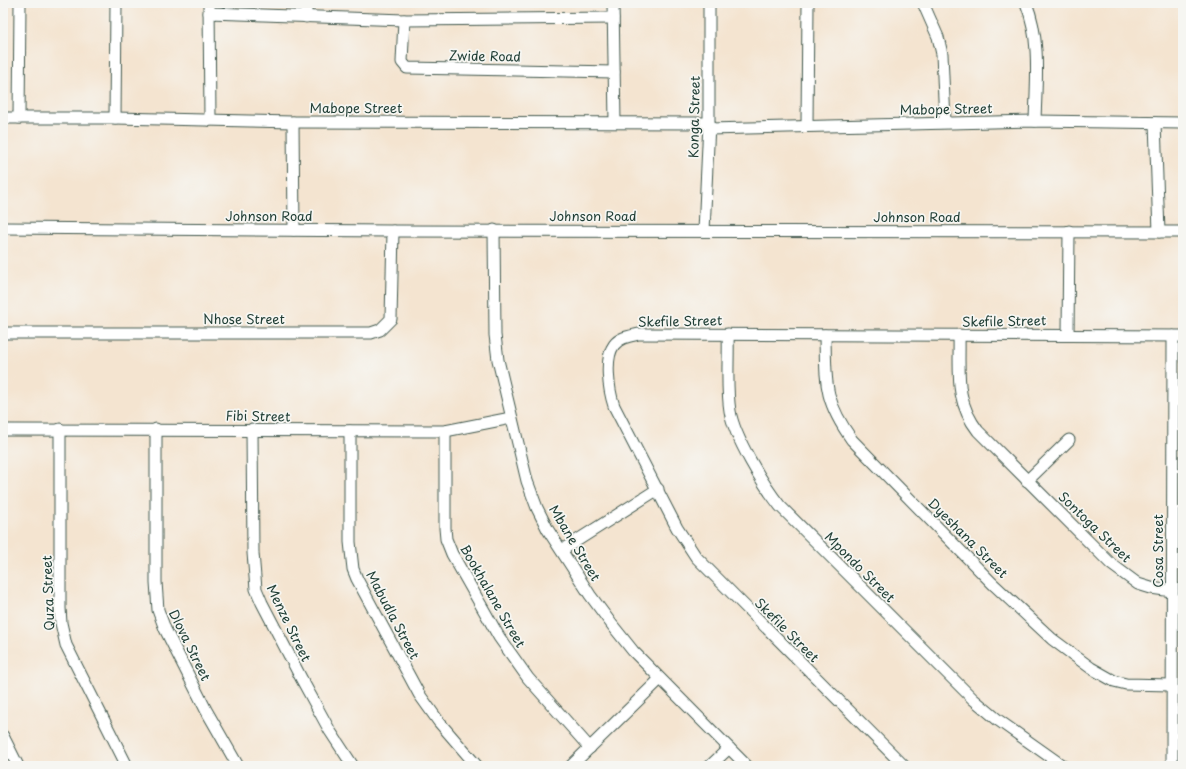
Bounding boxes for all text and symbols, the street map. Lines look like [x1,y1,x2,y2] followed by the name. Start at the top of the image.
[449,45,521,66] street label: Zwide Road
[683,76,704,158] street label: Konga Street
[310,98,402,117] street label: Mabope Street
[899,98,993,119] street label: Mabope Street
[225,206,313,225] street label: Johnson Road
[549,206,637,225] street label: Johnson Road
[873,207,961,226] street label: Johnson Road
[203,309,285,328] street label: Nhose Street
[638,310,722,331] street label: Skefile Street
[962,310,1046,331] street label: Skefile Street
[226,405,290,426] street label: Fibi Street
[1055,487,1136,566] street label: Sontoga Street
[924,493,1013,582] street label: Dyeshana Street
[545,501,606,584] street label: Mbane Street
[1148,514,1167,588] street label: Cosa Street
[821,527,900,606] street label: Mpondo Street
[456,541,531,651] street label: Bookhalane Street
[37,555,58,631] street label: Quza Street
[362,567,425,662] street label: Mabudla Street
[263,581,316,665] street label: Menze Street
[751,593,824,666] street label: Skefile Street
[165,606,216,684] street label: Dlova Street

